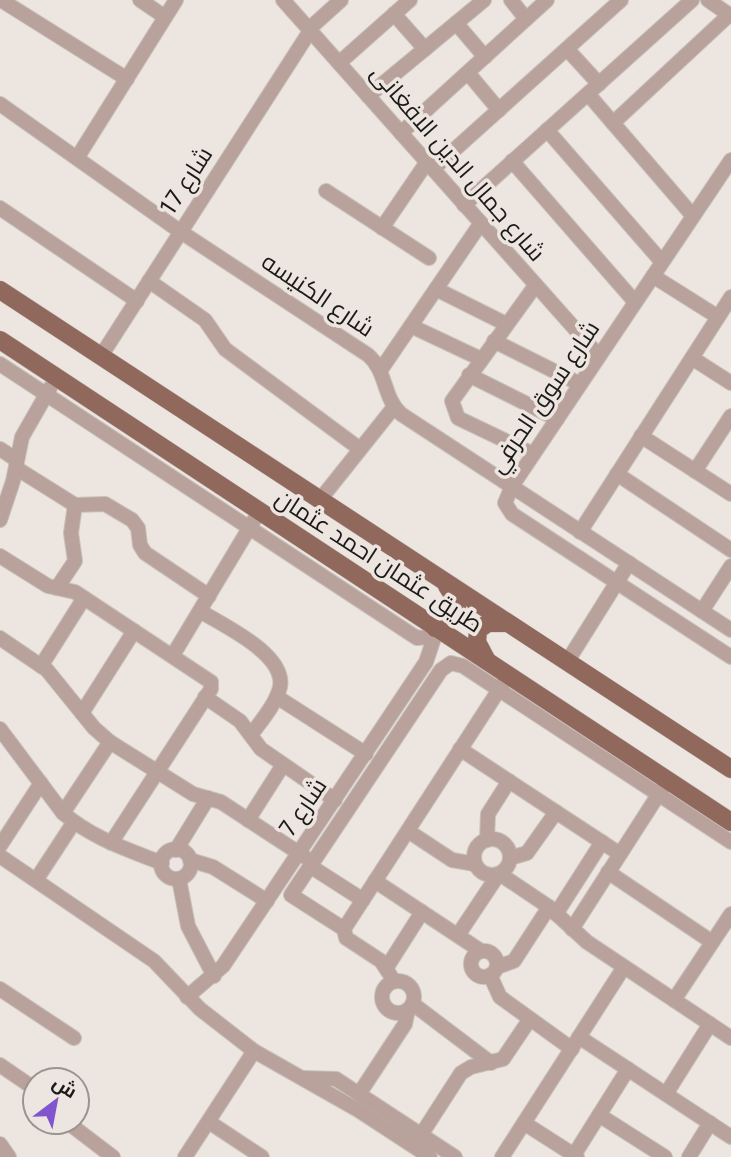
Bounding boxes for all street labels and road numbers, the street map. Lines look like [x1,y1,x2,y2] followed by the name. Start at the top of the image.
[364,59,551,268] street label: شارع جمال الدين الافغانى
[154,142,220,221] street label: شارع 17
[255,247,379,344] street label: شارع الكنيسه
[483,316,609,481] street label: شارع سوق الحرفي
[270,484,488,639] street label: طريق عثمان احمد عثمان
[274,773,334,842] street label: شارع 7

